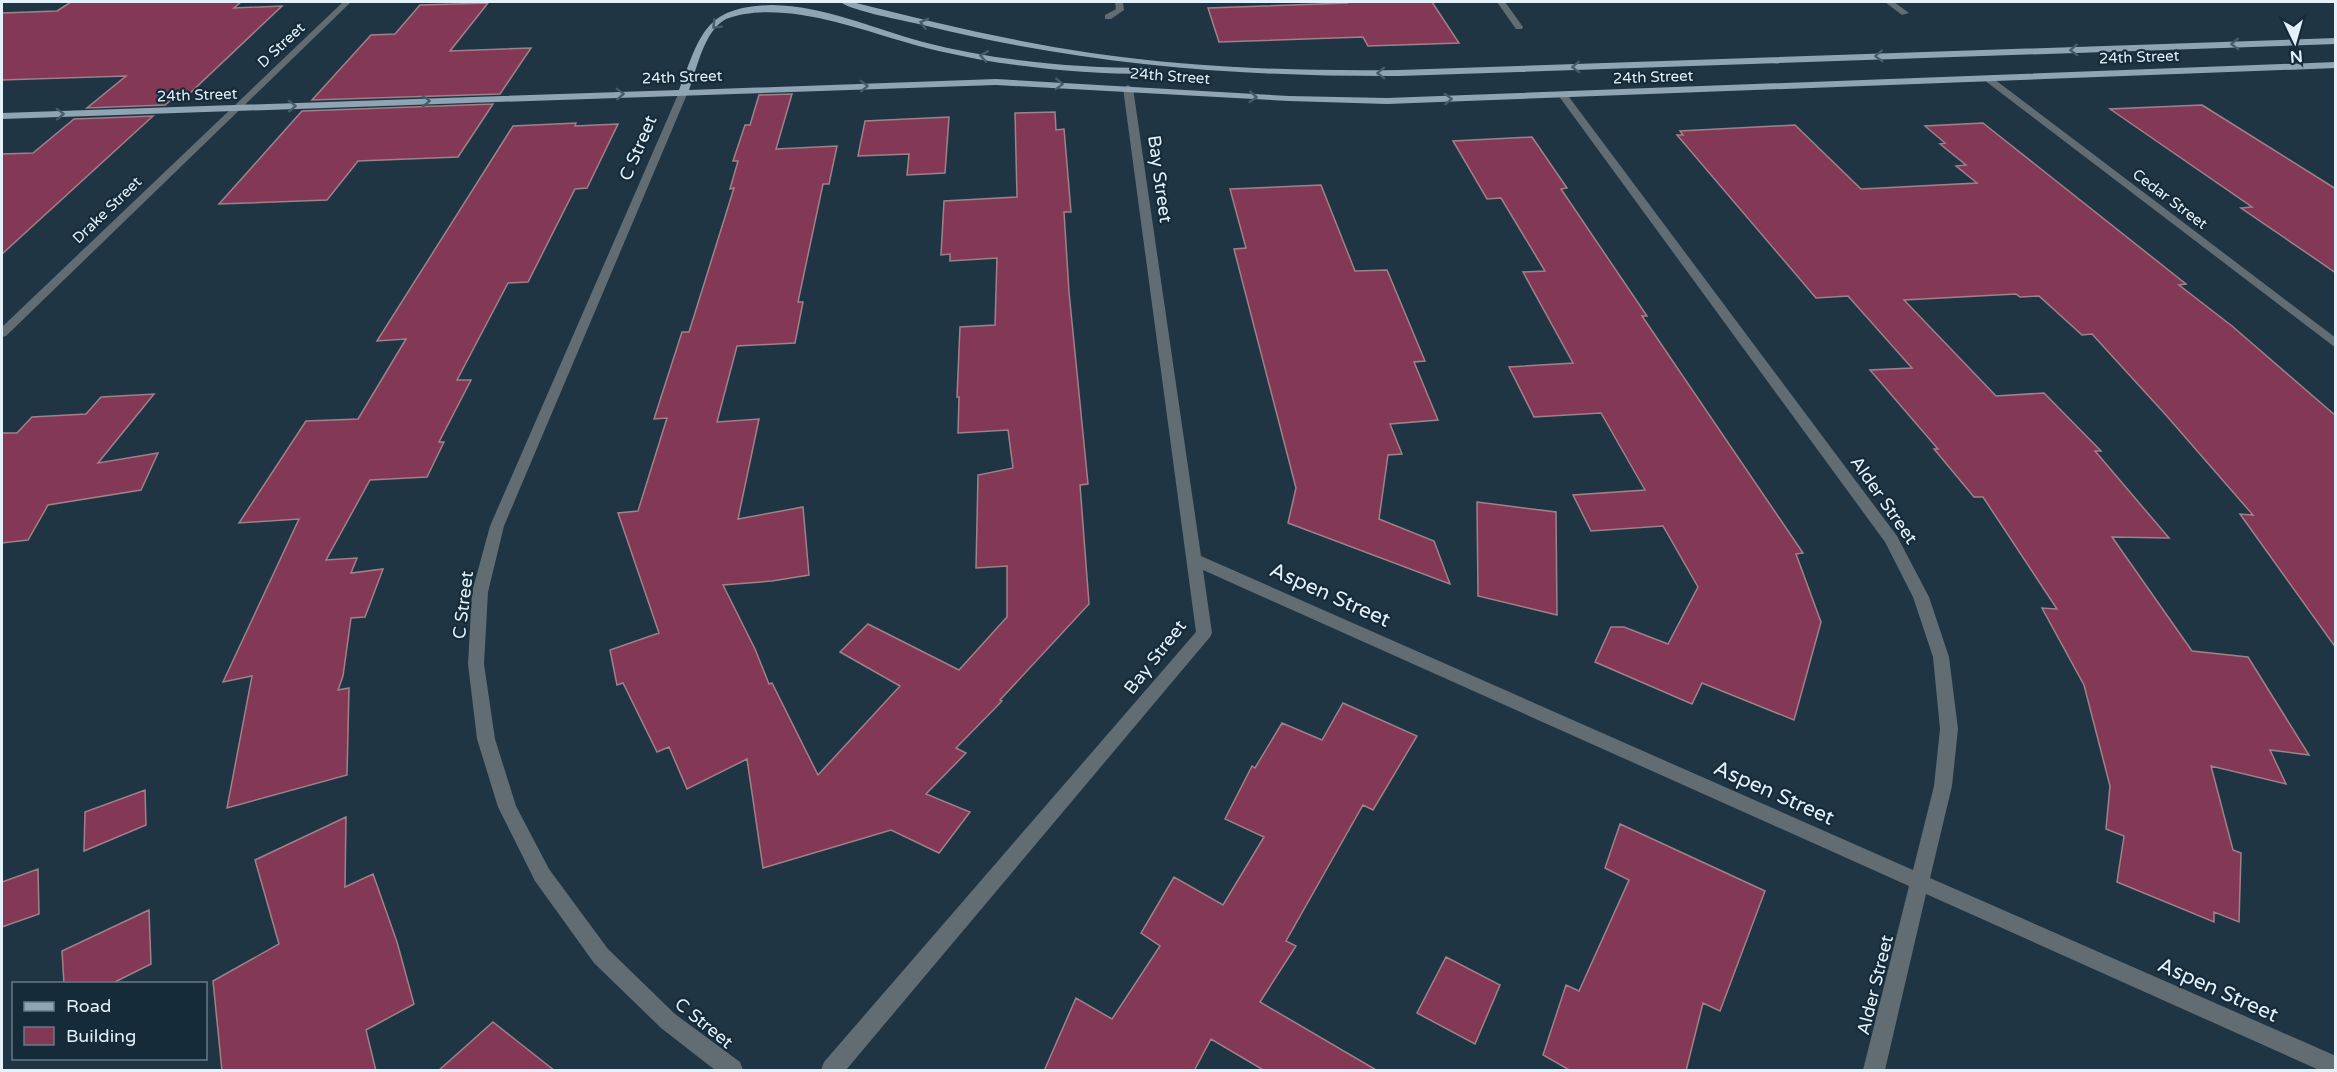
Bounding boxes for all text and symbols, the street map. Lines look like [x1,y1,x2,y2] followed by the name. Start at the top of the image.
[2265,12,2325,72] north arrow
[254,18,309,71] street label: D Street
[712,18,722,29] one-way arrow
[919,18,929,30] one-way arrow
[2231,38,2240,50] one-way arrow
[2069,43,2078,56] one-way arrow
[2289,45,2303,66] text: N
[2098,47,2180,67] street label: 24th Street
[979,50,989,63] one-way arrow
[1874,50,1883,63] one-way arrow
[1572,60,1581,73] one-way arrow
[1129,64,1211,88] street label: 24th Street
[641,67,723,87] street label: 24th Street
[1377,67,1386,79] one-way arrow
[1612,67,1694,87] street label: 24th Street
[1054,78,1063,90] one-way arrow
[859,79,868,92] one-way arrow
[156,85,238,105] street label: 24th Street
[616,88,625,100] one-way arrow
[1249,90,1258,103] one-way arrow
[1444,93,1453,105] one-way arrow
[421,95,430,107] one-way arrow
[288,100,297,113] one-way arrow
[55,108,64,121] one-way arrow
[614,112,662,184] street label: C Street
[1143,134,1177,224] street label: Bay Street
[2129,165,2211,233] street label: Cedar Street
[69,173,145,247] street label: Drake Street
[1846,452,1922,548] street label: Alder Street
[1266,557,1394,633] street label: Aspen Street
[448,569,478,640] street label: C Street
[1119,615,1191,699] street label: Bay Street
[1710,755,1838,831] street label: Aspen Street
[1852,933,1898,1037] street label: Alder Street
[2154,952,2282,1028] street label: Aspen Street
[12,982,207,1060] legend
[670,993,738,1053] street label: C Street
[66,995,111,1017] text: Road
[66,1025,136,1047] text: Building

